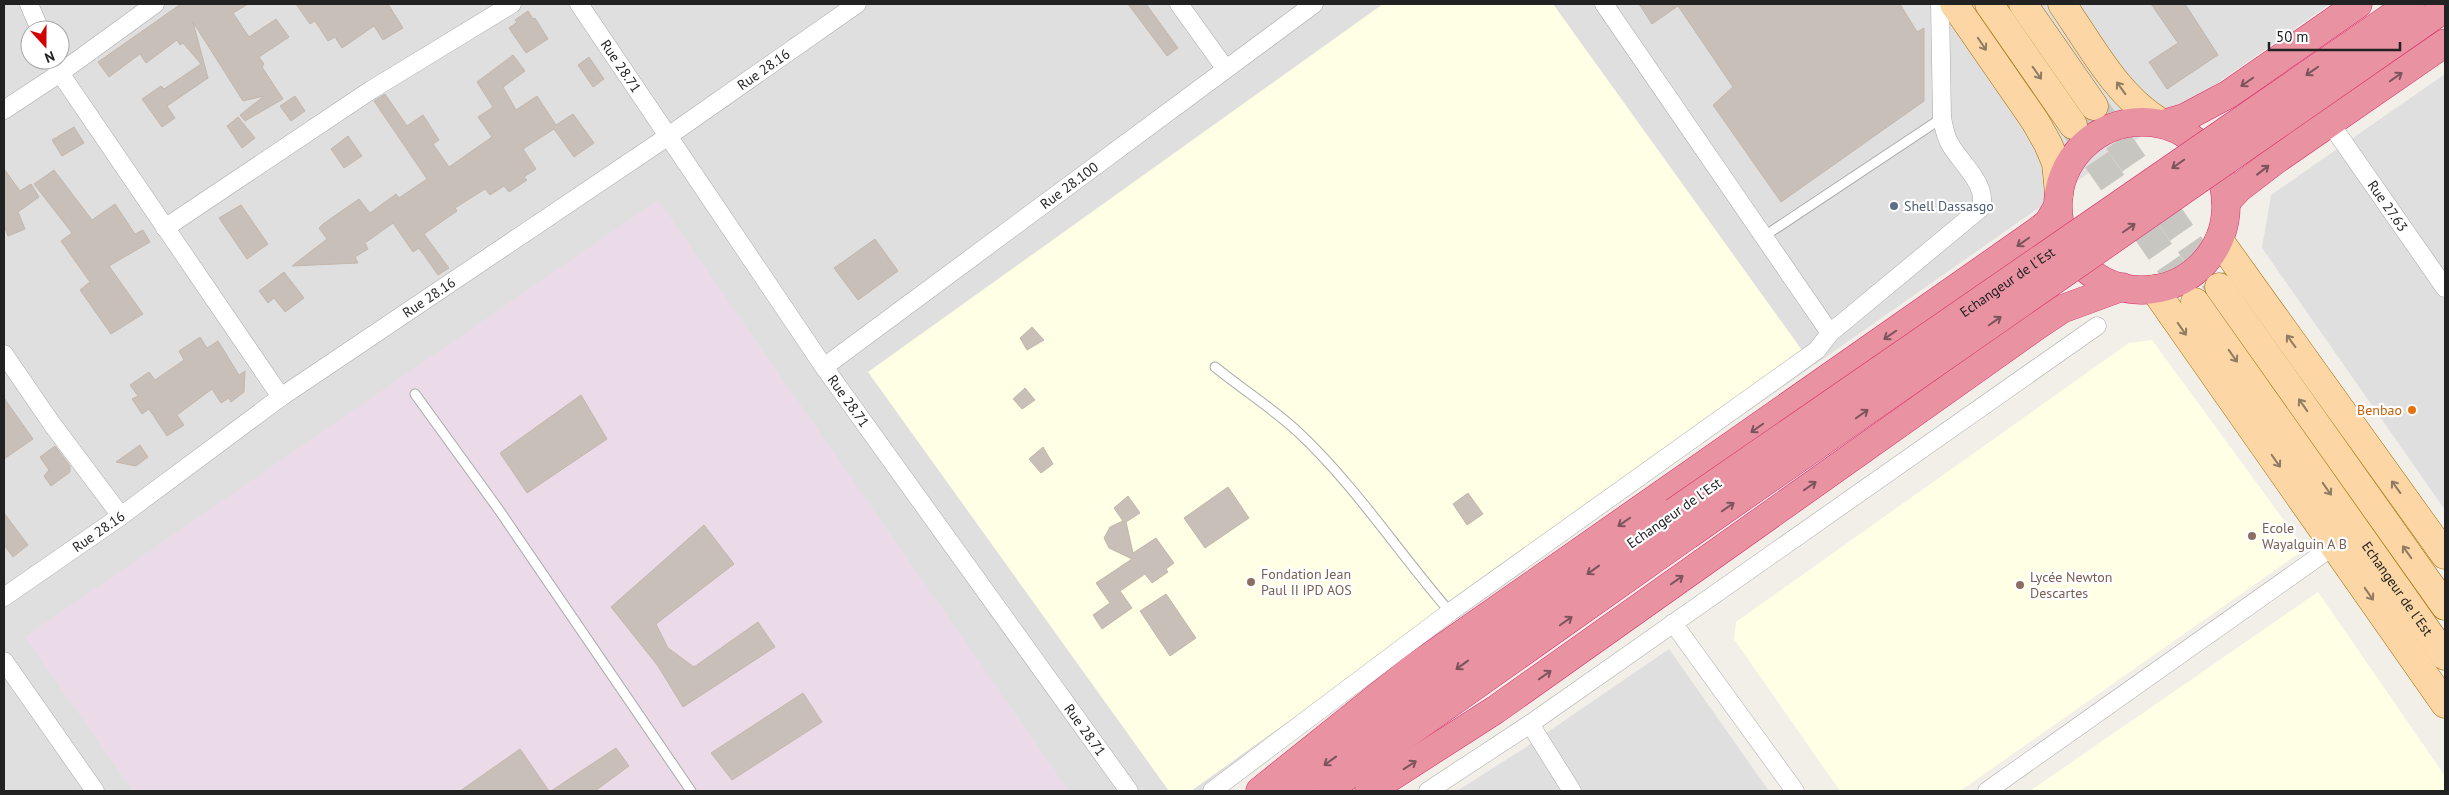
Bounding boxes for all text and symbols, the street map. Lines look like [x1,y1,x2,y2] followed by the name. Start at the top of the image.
[20,20,70,70] north arrow
[2269,20,2400,52] scale bar
[2276,27,2309,46] text: 50 m
[597,36,645,96] street label: Rue 28.71
[1977,37,1987,51] one-way arrow
[734,45,793,94] street label: Rue 28.16
[42,47,57,67] text: N
[2032,65,2042,79] one-way arrow
[2305,66,2319,76] one-way arrow
[2389,72,2403,82] one-way arrow
[2240,77,2254,87] one-way arrow
[2116,81,2126,95] one-way arrow
[1036,158,1102,213] street label: Rue 28.100
[2172,159,2186,169] one-way arrow
[2256,165,2269,176] one-way arrow
[2364,177,2412,235] street label: Rue 27.63
[1904,197,1994,215] place label: Shell Dassasgo
[1888,200,1900,212] marker: Shell Dassasgo
[2121,223,2135,233] one-way arrow
[2016,237,2030,247] one-way arrow
[1956,243,2058,321] street label: Echangeur de l´Est
[399,273,459,322] street label: Rue 28.16
[1988,316,2002,326] one-way arrow
[2177,321,2187,335] one-way arrow
[1883,330,1897,340] one-way arrow
[2286,335,2297,348] one-way arrow
[2228,349,2238,363] one-way arrow
[824,371,873,431] street label: Rue 28.71
[2298,398,2308,412] one-way arrow
[2357,401,2402,419] place label: Benbao
[2406,404,2418,416] marker: Benbao
[1855,409,1869,419] one-way arrow
[1750,423,1764,433] one-way arrow
[2271,454,2281,468] one-way arrow
[1623,474,1725,552] street label: Echangeur de l´Est
[1803,481,1816,492] one-way arrow
[2391,481,2402,495] one-way arrow
[2322,482,2332,496] one-way arrow
[1721,502,1735,512] one-way arrow
[69,507,128,556] street label: Rue 28.16
[1617,517,1631,527] one-way arrow
[2262,519,2347,553] place label: Ecole Wayalguin A B
[2246,530,2258,542] marker: Ecole Wayalguin A B
[2358,538,2437,640] street label: Echangeur de l´Est
[2402,545,2412,559] one-way arrow
[1261,565,1352,599] place label: Fondation Jean Paul II IPD AOS
[1586,565,1600,575] one-way arrow
[2030,568,2112,602] place label: Lycée Newton Descartes
[1670,575,1683,586] one-way arrow
[1245,576,1257,588] marker: Fondation Jean Paul II IPD AOS
[2014,579,2026,591] marker: Lycée Newton Descartes
[2364,587,2374,601] one-way arrow
[1558,616,1572,626] one-way arrow
[1456,660,1469,671] one-way arrow
[1538,669,1551,680] one-way arrow
[1060,700,1110,760] street label: Rue 28.71
[1323,756,1337,766] one-way arrow
[1403,760,1417,770] one-way arrow

